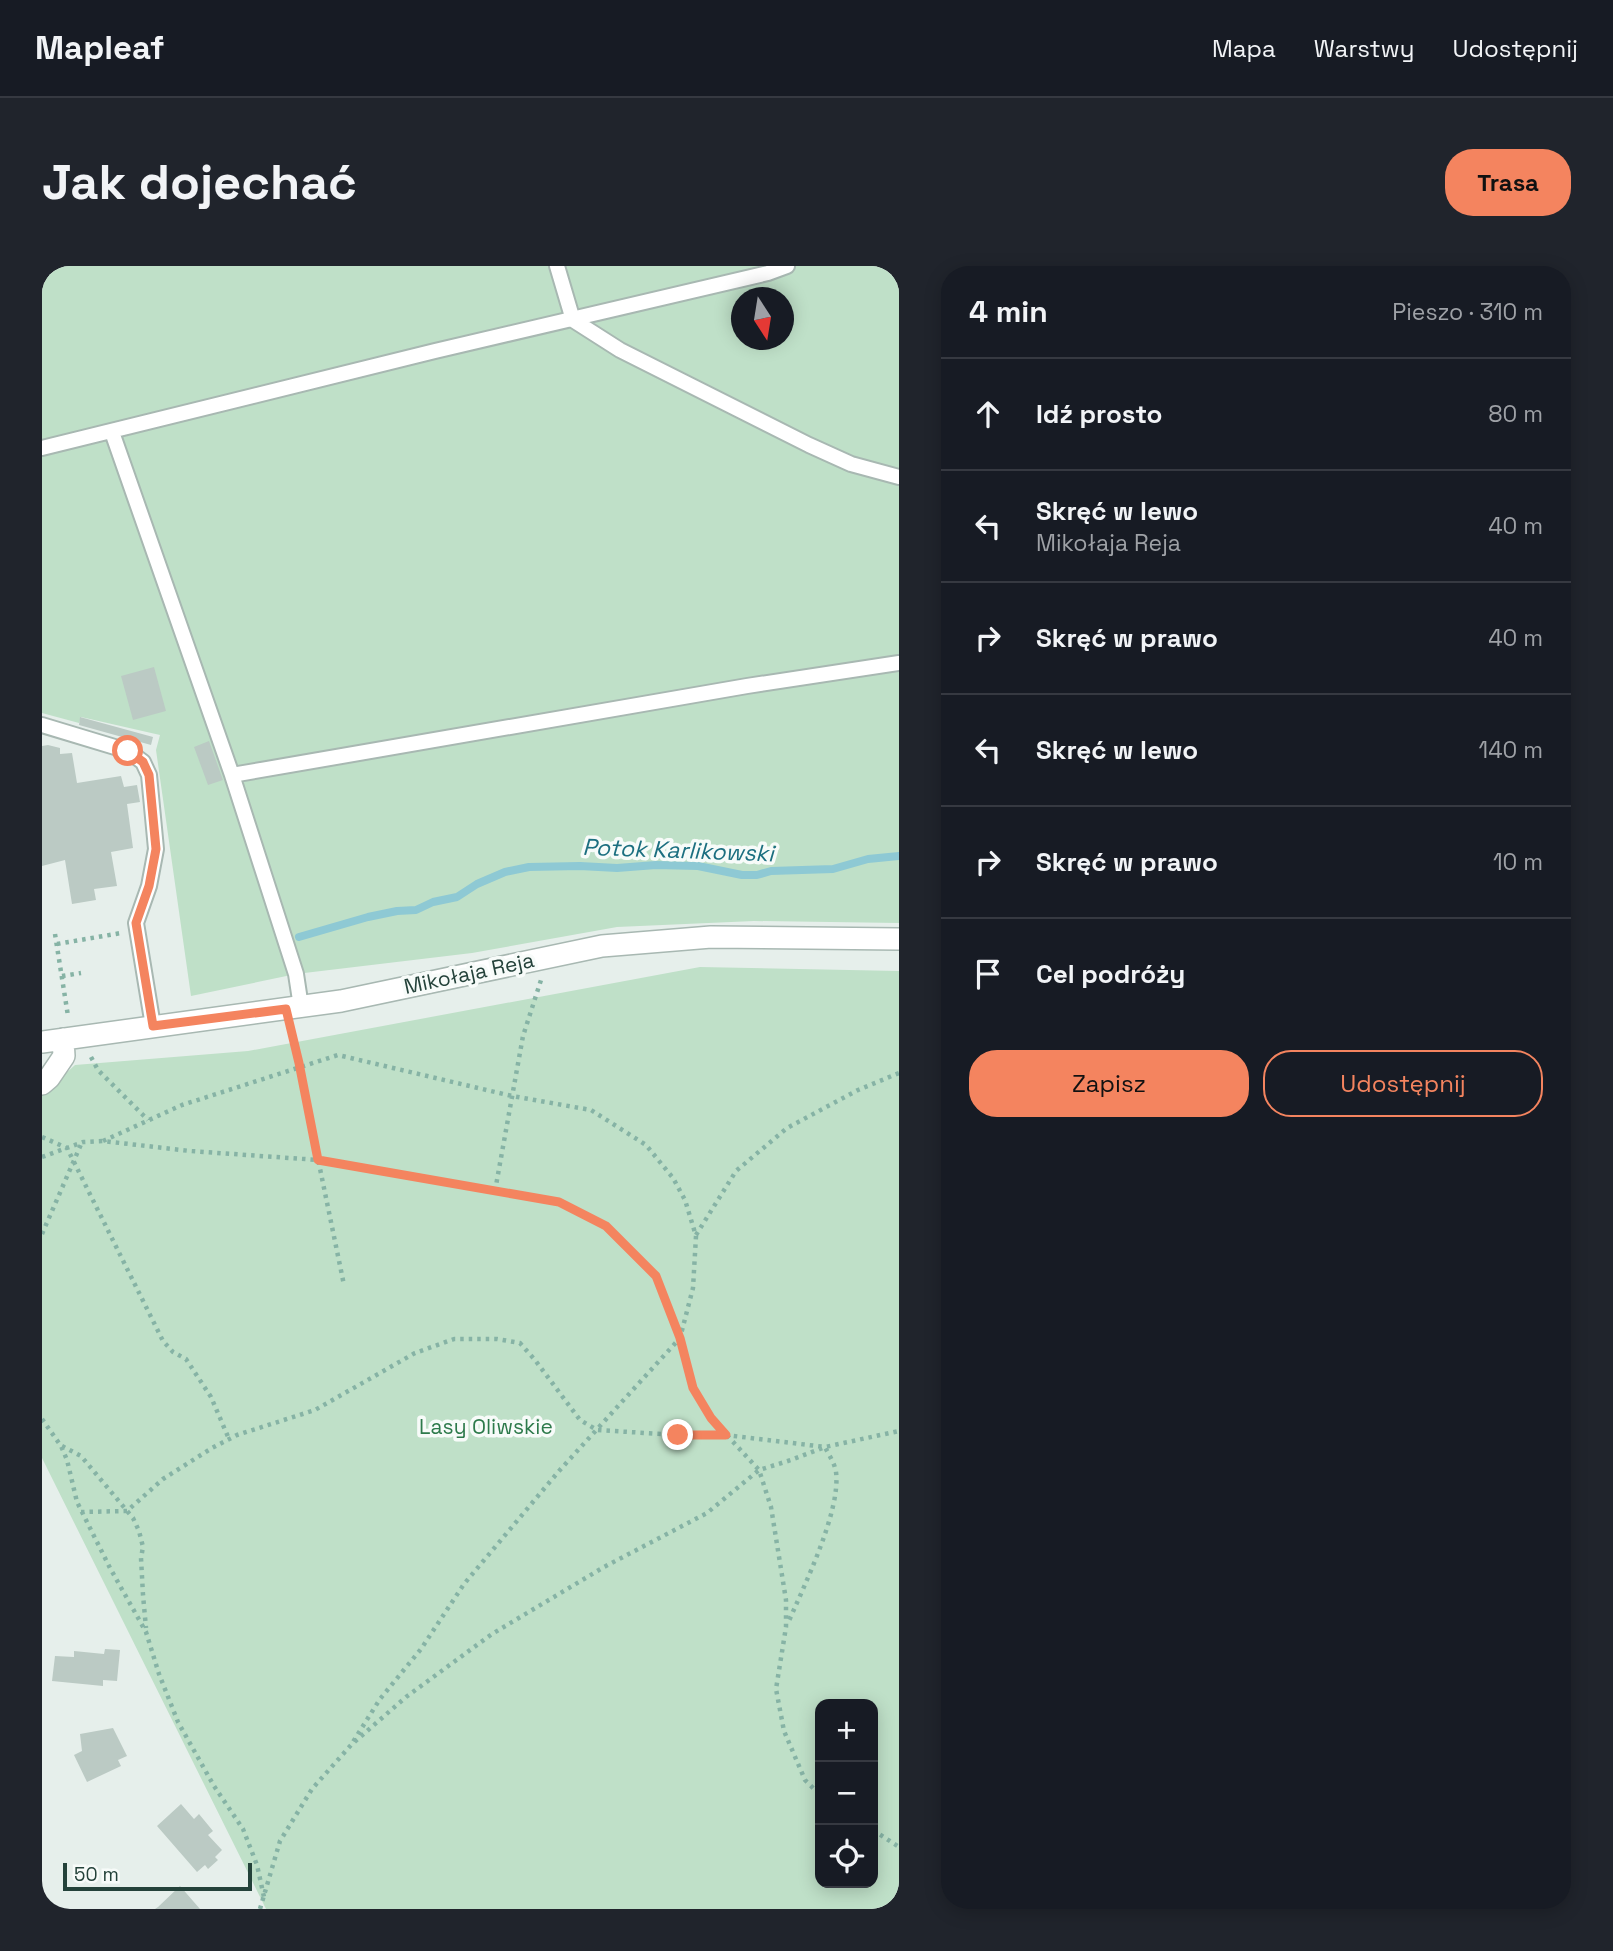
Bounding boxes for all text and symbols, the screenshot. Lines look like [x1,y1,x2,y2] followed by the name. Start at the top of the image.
[35,27,164,69] text: Mapleaf
[1212,33,1276,64] text: Mapa
[1314,33,1415,64] text: Warstwy
[1453,33,1578,64] text: Udostępnij
[1445,149,1571,216] button: Trasa
[42,151,357,213] text: Jak dojechać
[731,287,794,350] north arrow
[969,292,1048,331] text: 4 min
[1392,297,1543,327] text: Pieszo · 310 m
[969,395,1007,433] icon: ahead
[1036,397,1163,431] text: Idź prosto
[1488,399,1543,429] text: 80 m
[1036,494,1198,528] text: Skręć w lewo
[969,507,1007,545] icon: left
[1488,511,1543,541] text: 40 m
[1036,528,1181,558] text: Mikołaja Reja
[969,619,1007,657] icon: right
[1036,621,1218,655] text: Skręć w prawo
[1488,623,1543,653] text: 40 m
[969,731,1007,769] icon: left
[1036,733,1198,767] text: Skręć w lewo
[112,735,143,766] route start
[1479,735,1543,765] text: 140 m
[582,832,776,868] water label: Potok Karlikowski
[969,843,1007,881] icon: right
[1036,845,1218,879] text: Skręć w prawo
[1493,847,1543,877] text: 10 m
[401,946,537,1000] street label: Mikołaja Reja
[969,955,1007,993] icon: arrive
[1036,957,1185,991] text: Cel podróży
[969,1050,1249,1117] button: Zapisz
[1263,1050,1543,1117] button: Udostępnij
[419,1413,553,1440] park label: Lasy Oliwskie
[662,1419,693,1450] route end
[815,1699,878,1888] map controls
[815,1699,878,1762] button: +
[815,1762,878,1825] button: −
[815,1825,878,1888] button: locate
[63,1860,252,1892] scale bar
[74,1862,119,1887] text: 50 m

